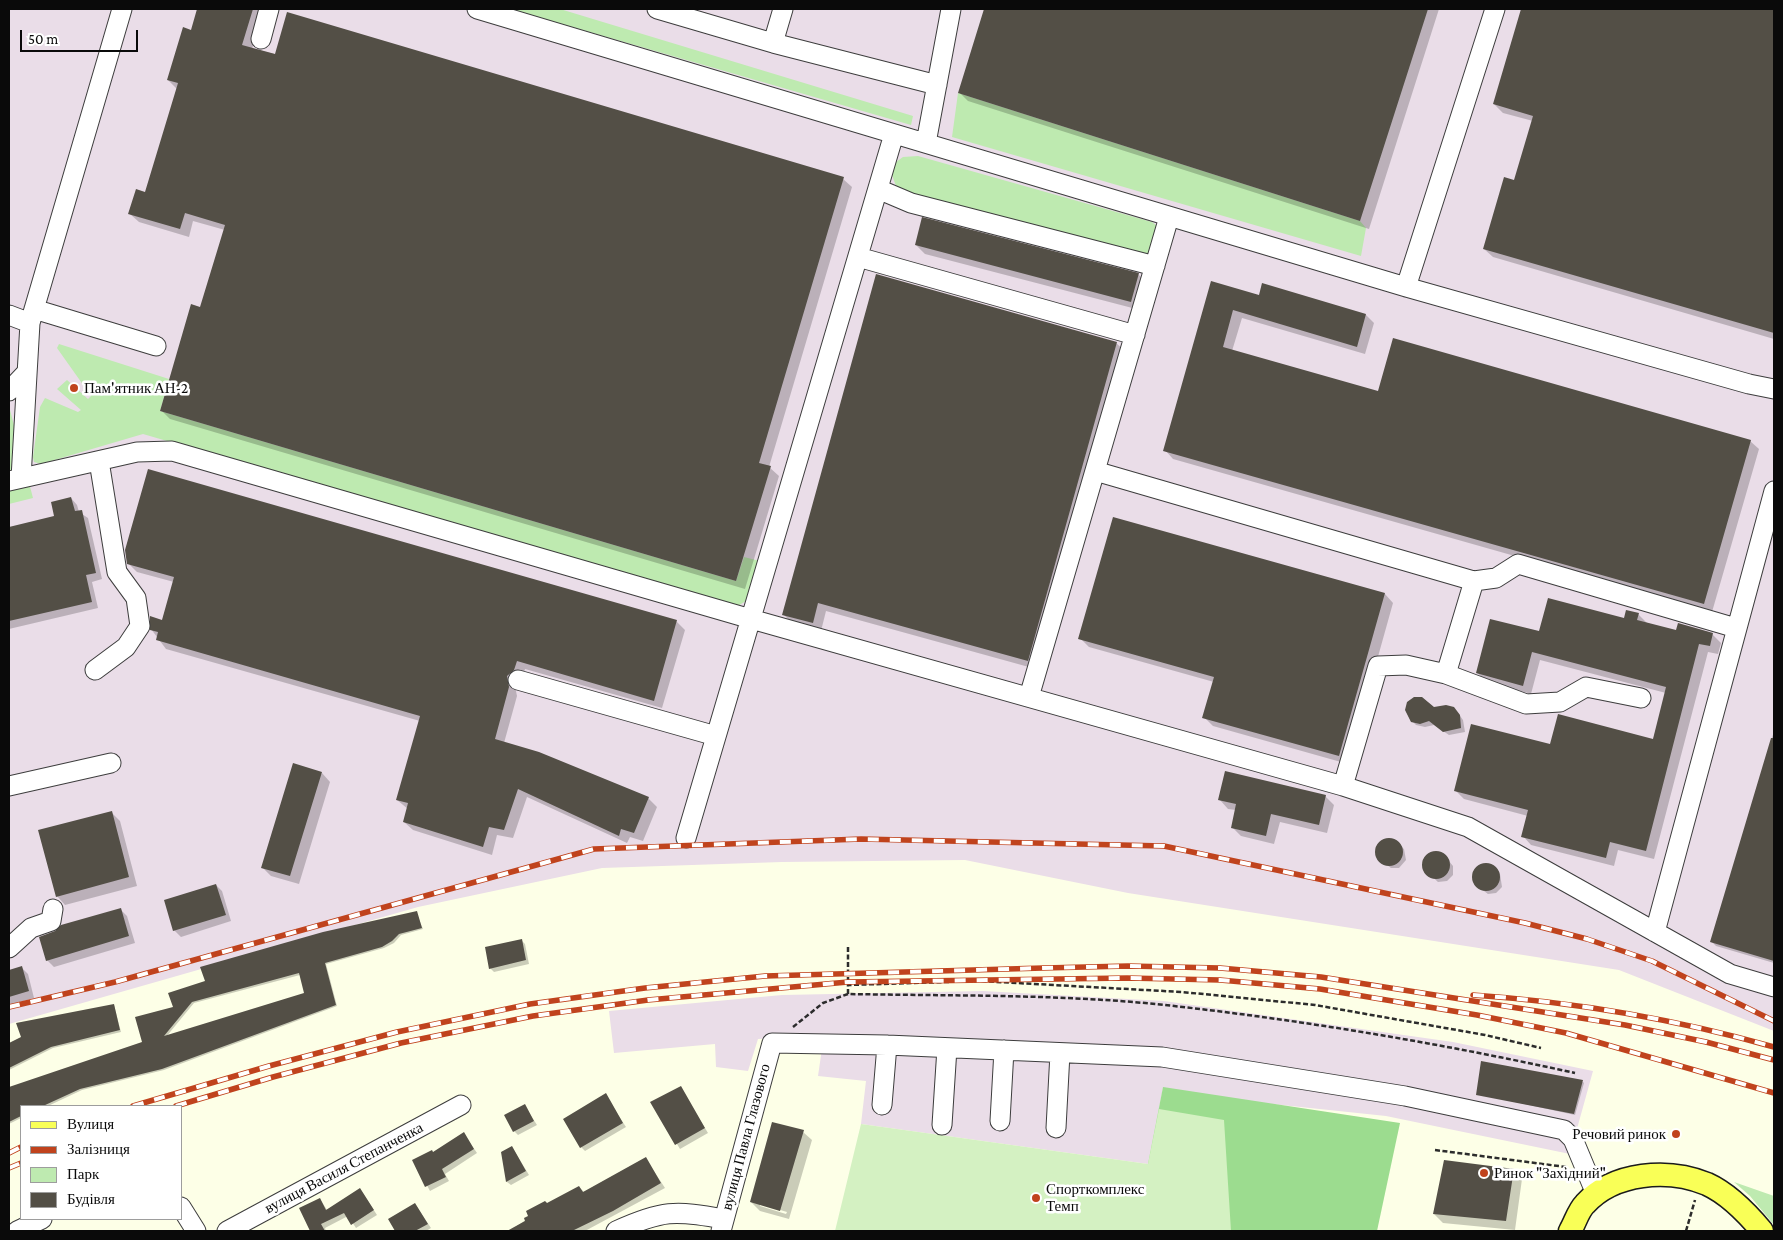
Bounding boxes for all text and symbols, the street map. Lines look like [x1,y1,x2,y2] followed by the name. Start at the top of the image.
[22,20,140,52] scale bar
[28,31,58,47] text: 50 m
[84,379,188,397] place label: Пам'ятник АН-2
[68,382,80,394] marker: Пам'ятник АН-2
[718,1062,774,1212] street label: вулиця Павла Глазового
[20,1105,182,1220] legend
[67,1116,114,1132] text: Вулиця
[262,1119,426,1217] street label: вулиця Василя Степанченка
[1572,1125,1666,1143] place label: Речовий ринок
[1670,1128,1682,1140] marker: Речовий ринок
[67,1141,130,1157] text: Залізниця
[1494,1164,1606,1182] place label: Ринок "Західний"
[67,1166,99,1182] text: Парк
[1478,1167,1490,1179] marker: Ринок "Західний"
[1046,1180,1144,1215] place label: Спорткомплекс Темп
[67,1191,115,1207] text: Будівля
[1030,1192,1042,1204] marker: Спорткомплекс Темп

